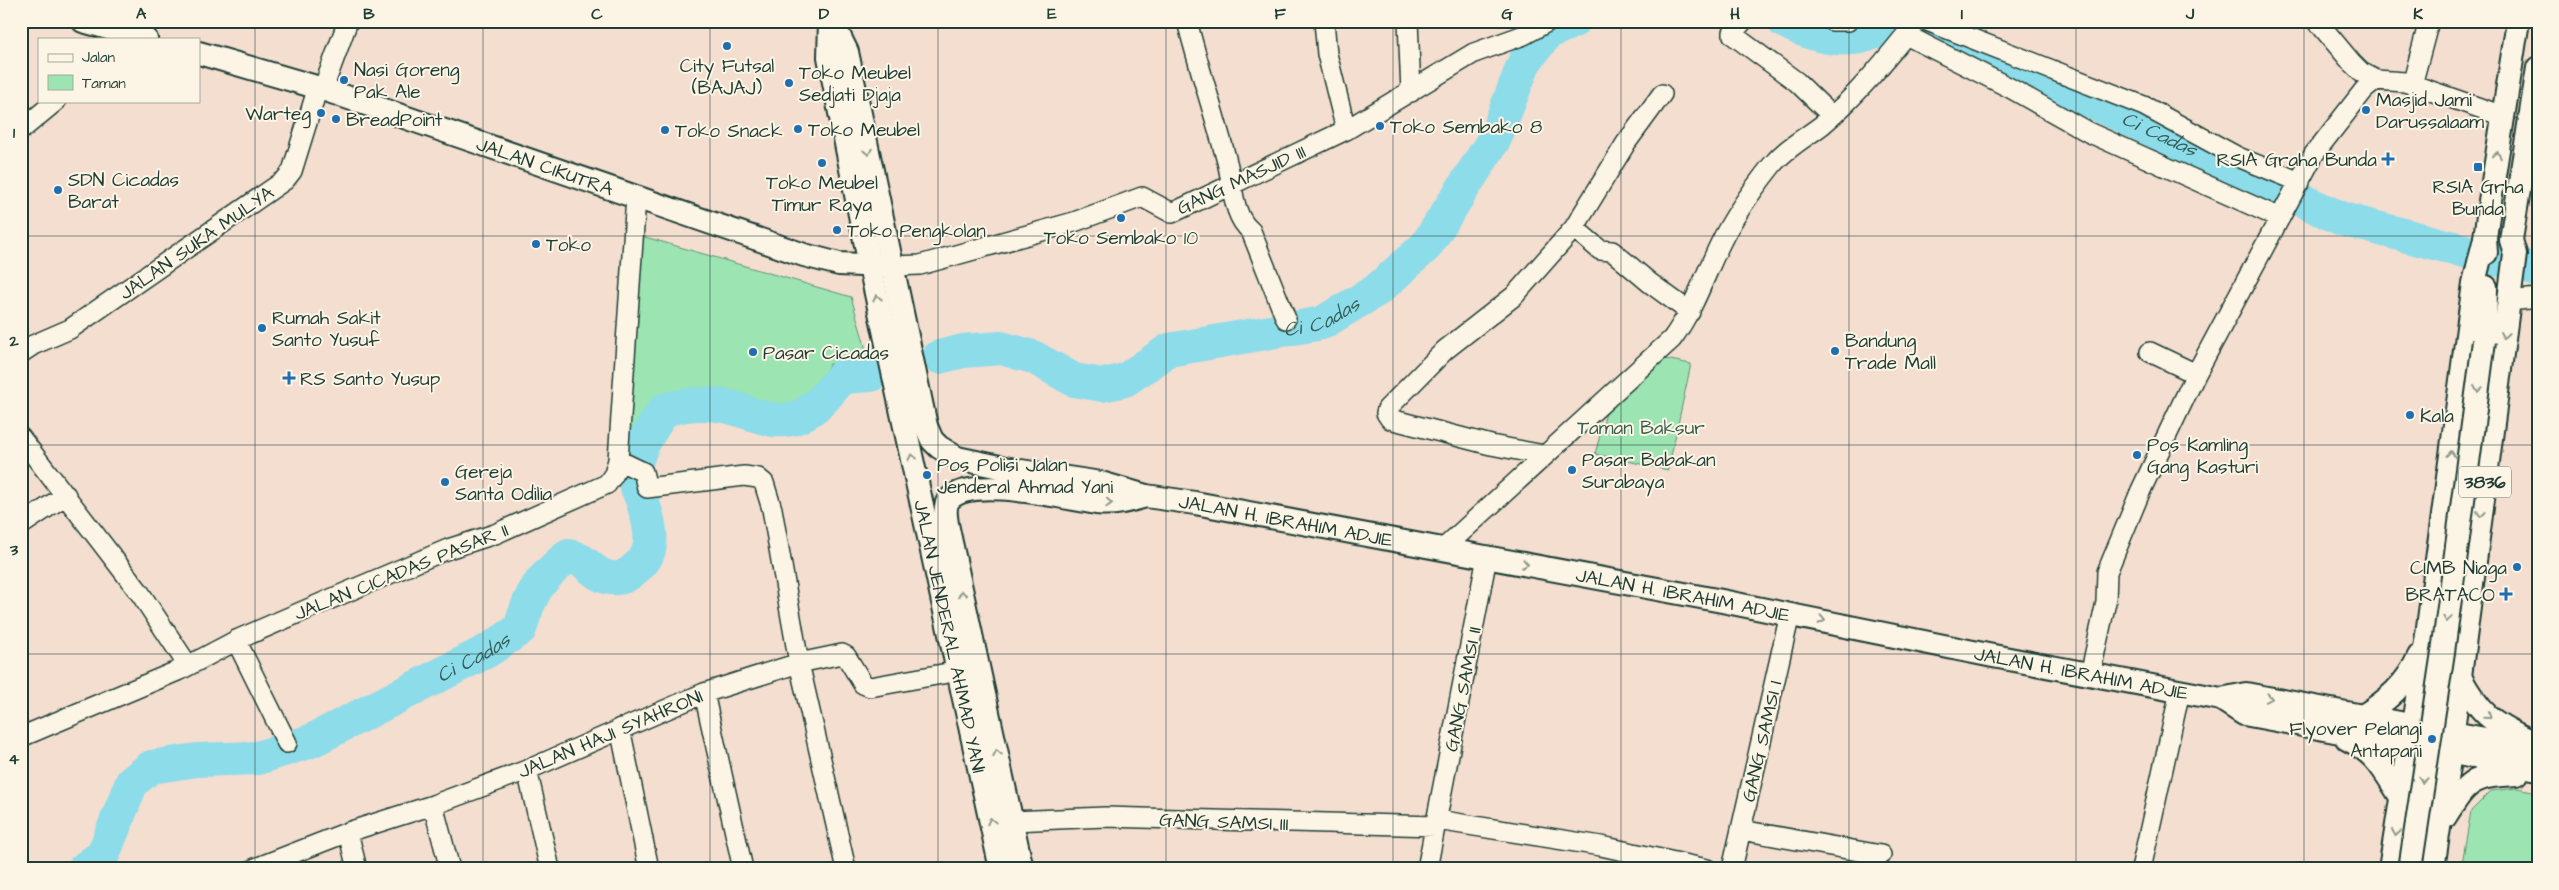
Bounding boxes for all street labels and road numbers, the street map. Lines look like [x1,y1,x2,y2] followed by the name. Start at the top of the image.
[472,131,617,203] street label: JALAN CIKUTRA
[1173,139,1311,222] street label: GANG MASJID III
[114,180,280,307] street label: JALAN SUKA MULYA
[2459,467,2511,498] road number: 3836
[1177,489,1395,555] street label: JALAN H. IBRAHIM ADJIE
[906,497,992,776] street label: JALAN JENDERAL AHMAD YANI
[290,517,513,628] street label: JALAN CICADAS PASAR II
[1574,562,1792,629] street label: JALAN H. IBRAHIM ADJIE
[1438,625,1489,754] street label: GANG SAMSI II
[1972,641,2190,708] street label: JALAN H. IBRAHIM ADJIE
[1735,678,1790,805] street label: GANG SAMSI I
[514,683,707,786] street label: JALAN HAJI SYAHRONI
[1159,807,1289,838] street label: GANG SAMSI III

